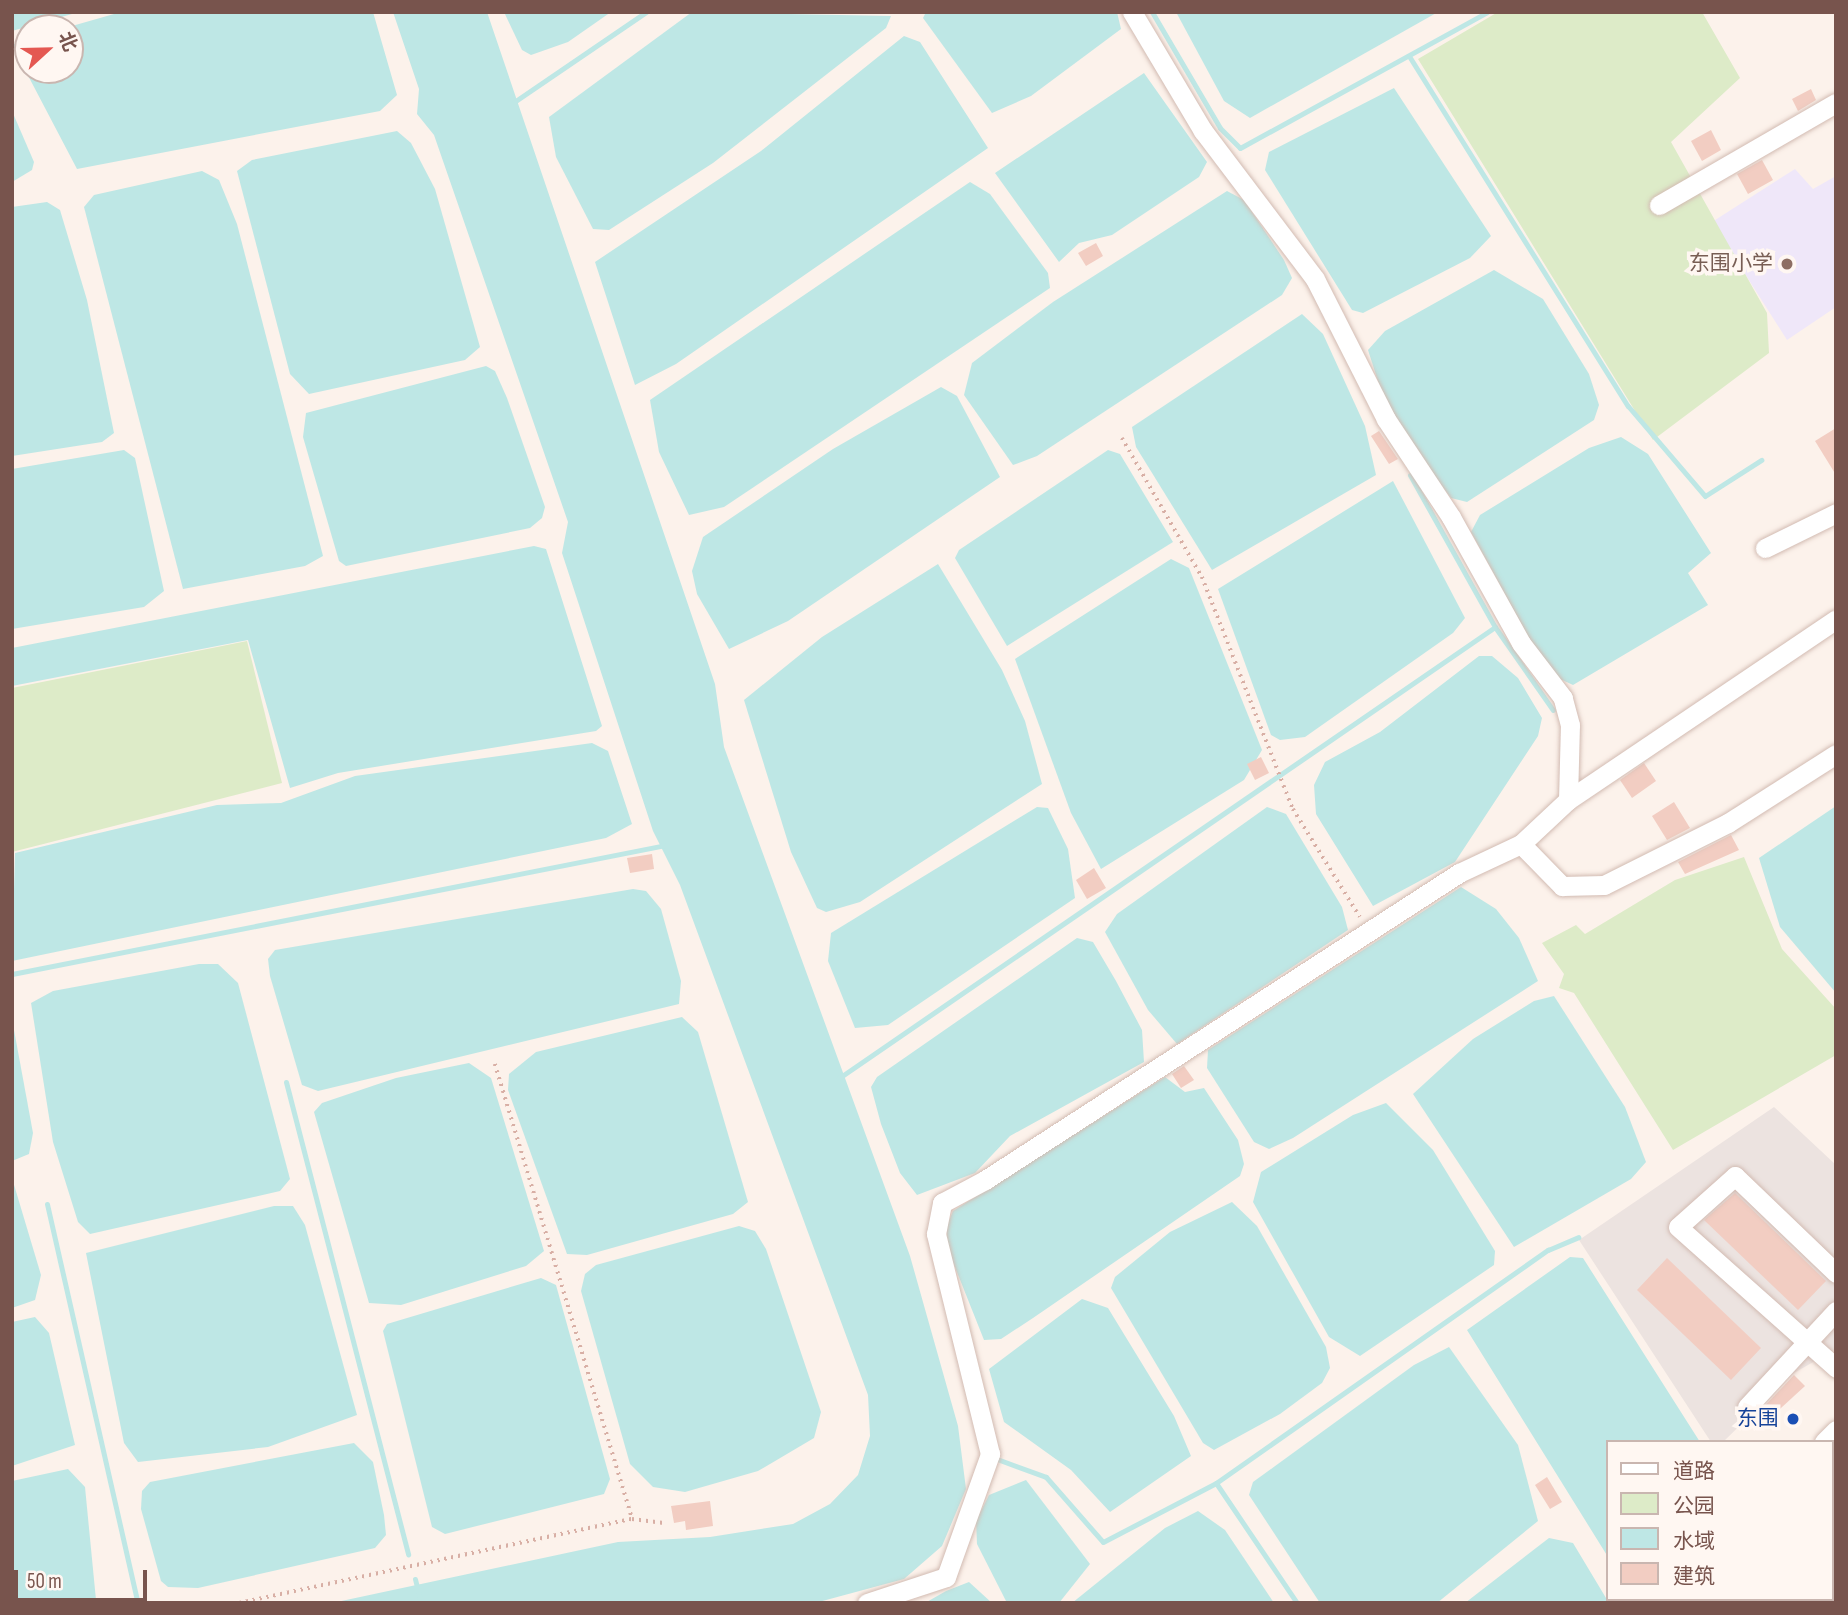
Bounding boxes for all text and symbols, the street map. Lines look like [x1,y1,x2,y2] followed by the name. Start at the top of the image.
[14,14,84,84] north arrow
[53,29,81,55] text: 北
[1689,251,1773,277] place label: 东围小学
[1779,256,1795,272] marker: 东围小学
[1737,1406,1779,1432] place label: 东围
[1785,1411,1801,1427] marker: 东围
[1606,1440,1834,1601] legend
[1673,1459,1715,1484] text: 道路
[1673,1494,1715,1519] text: 公园
[1673,1529,1715,1554] text: 水域
[18,1556,150,1600] scale bar
[1673,1564,1715,1589] text: 建筑
[27,1569,62,1594] text: 50 m

